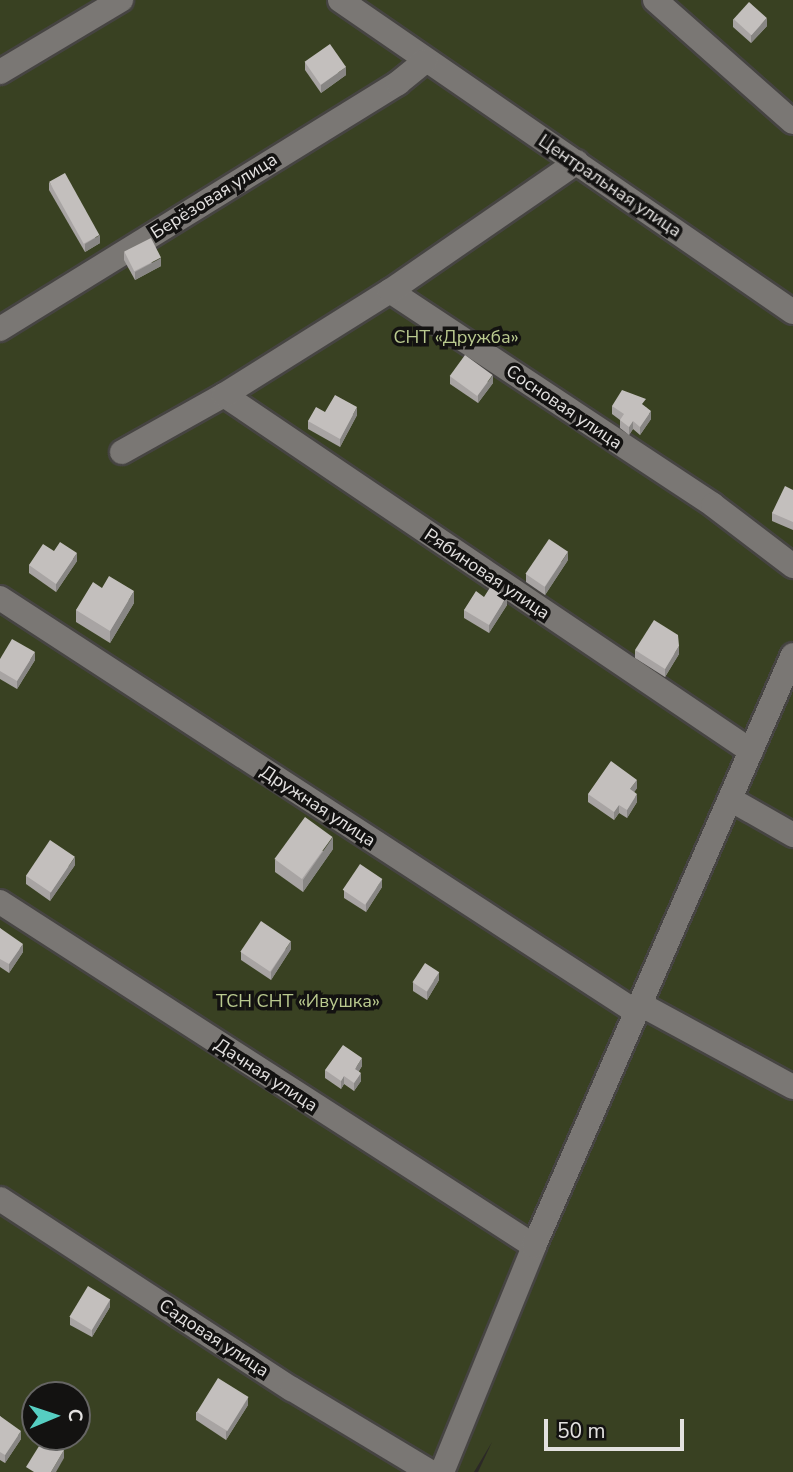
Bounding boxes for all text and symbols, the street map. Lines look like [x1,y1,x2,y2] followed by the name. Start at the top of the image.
[534,130,686,242] street label: Центральная улица
[147,148,281,244] street label: Берёзовая улица
[393,326,519,348] park label: СНТ «Дружба»
[502,360,626,454] street label: Сосновая улица
[420,524,554,624] street label: Рябиновая улица
[256,761,380,851] street label: Дружная улица
[216,990,380,1012] park label: ТСН СНТ «Ивушка»
[210,1034,322,1116] street label: Дачная улица
[155,1294,273,1382] street label: Садовая улица
[21,1381,91,1451] north arrow
[548,1406,688,1450] scale bar
[62,1408,88,1422] text: С
[557,1417,606,1445] text: 50 m

